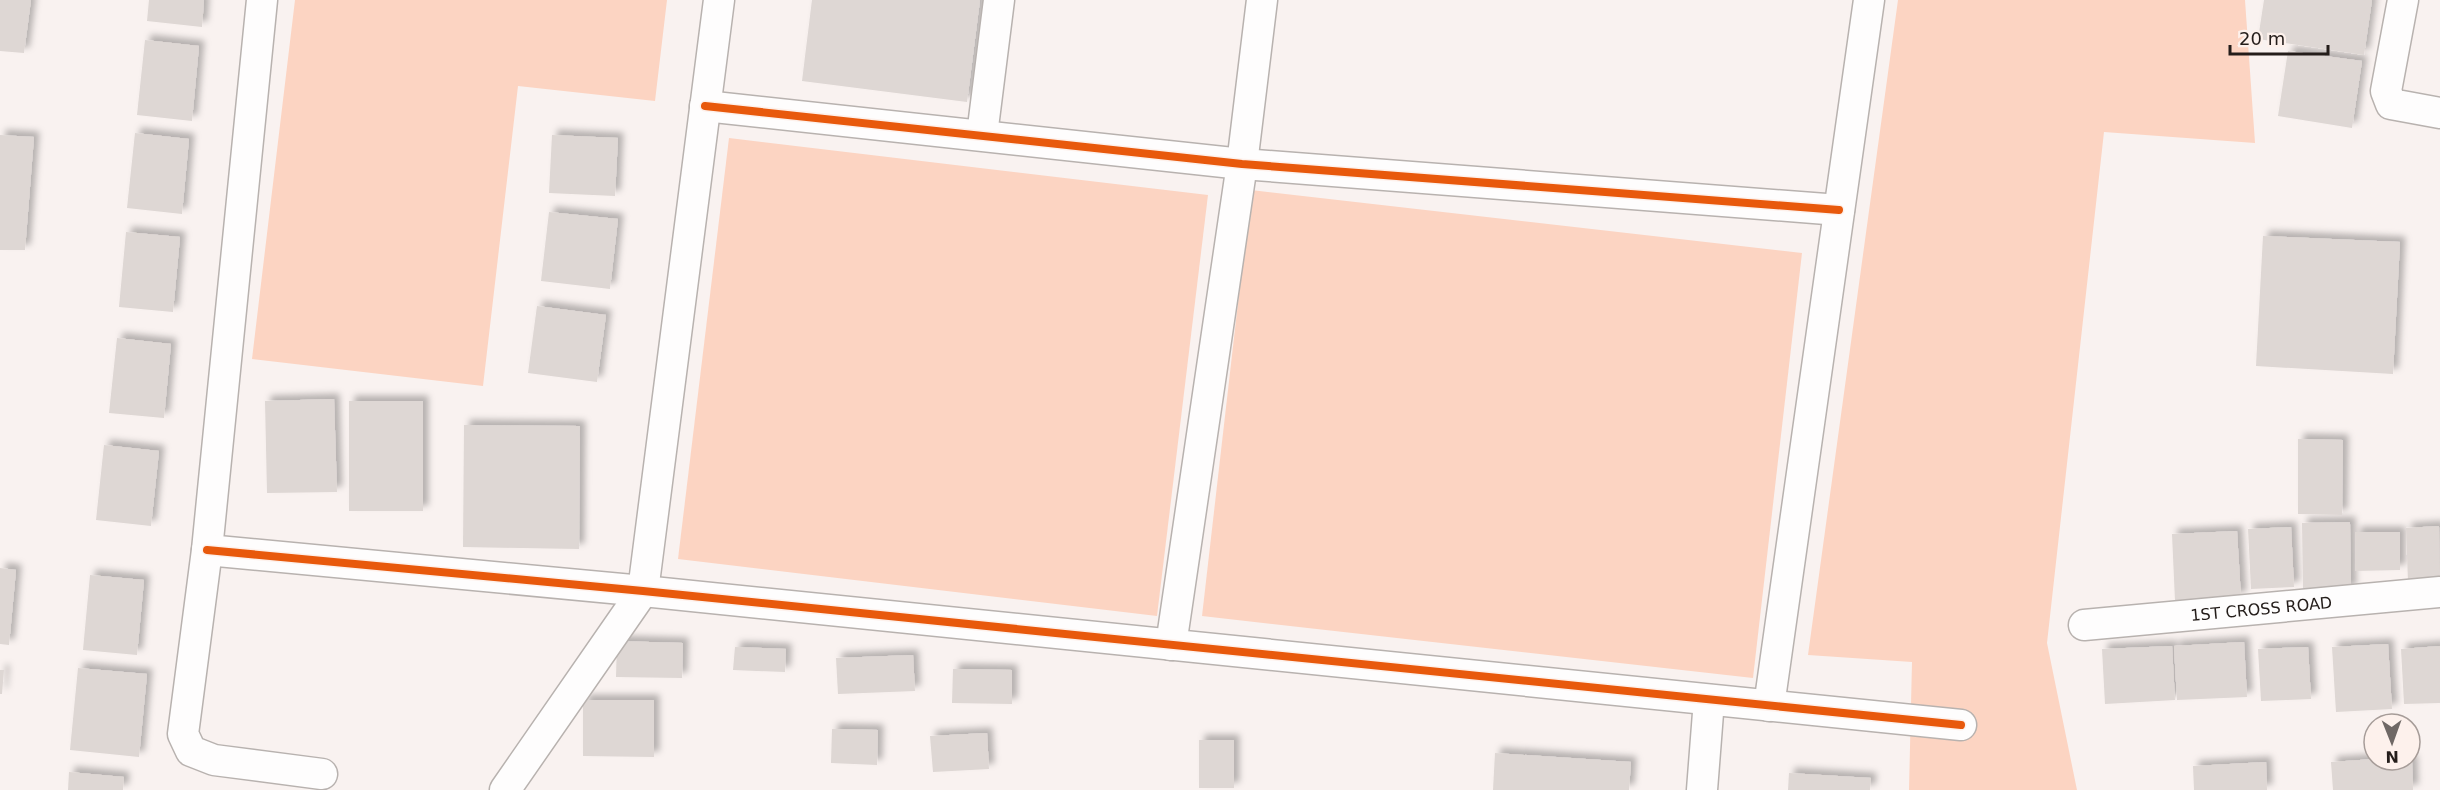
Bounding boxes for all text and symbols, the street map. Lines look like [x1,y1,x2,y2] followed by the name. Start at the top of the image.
[2230,18,2328,56] scale bar
[2239,28,2285,49] text: 20 m
[2190,593,2333,625] street label: 1ST CROSS ROAD
[2362,712,2422,772] north arrow
[2385,747,2399,766] text: N

